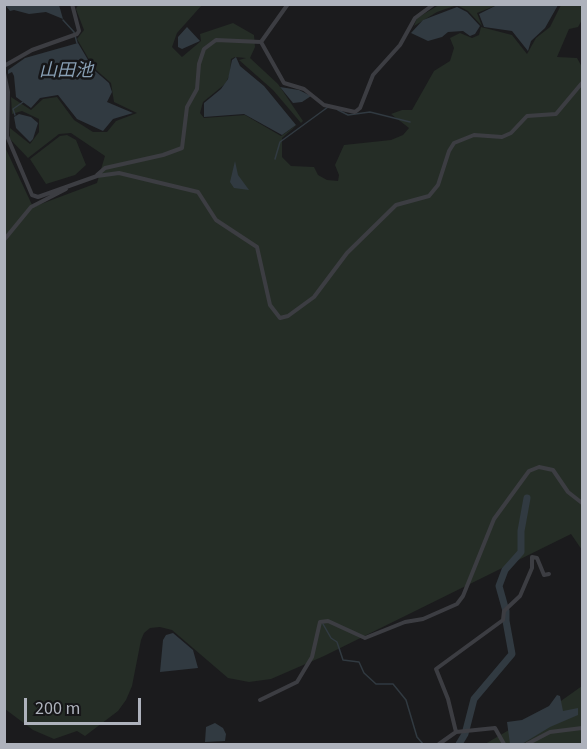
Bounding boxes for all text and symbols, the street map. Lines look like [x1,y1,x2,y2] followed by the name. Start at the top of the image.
[39,61,93,83] water label: 山田池
[27,686,144,724] scale bar
[35,696,80,721] text: 200 m

